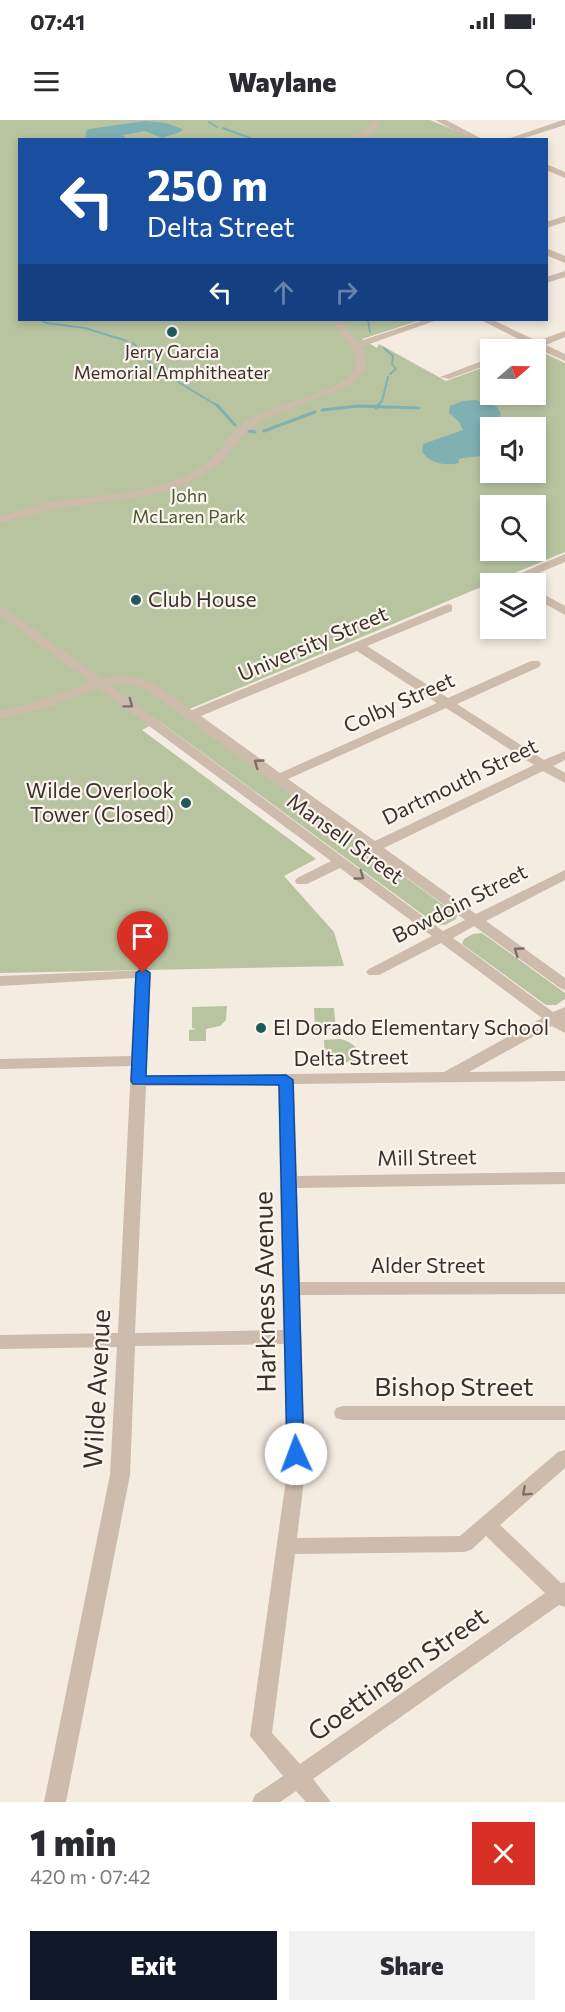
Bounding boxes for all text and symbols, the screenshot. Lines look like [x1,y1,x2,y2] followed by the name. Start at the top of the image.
[30,8,85,35] text: 07:41
[30,65,63,98] icon: menu
[229,65,336,98] text: Waylane
[502,65,535,98] icon: search
[147,158,268,210] text: 250 m
[48,162,126,240] icon: left
[147,210,295,243] text: Delta Street
[204,276,237,309] icon: left
[267,276,300,309] icon: ahead
[330,276,363,309] icon: right
[165,325,179,339] marker: Jerry Garcia Memorial Amphitheater
[480,339,546,405] north arrow
[480,339,546,639] map controls
[74,340,270,383] place label: Jerry Garcia Memorial Amphitheater
[480,417,546,483] button: sound
[132,484,246,527] park label: John McLaren Park
[480,495,546,561] button: search
[480,573,546,639] button: layers
[148,586,257,611] place label: Club House
[129,593,143,607] marker: Club House
[234,600,391,685] street label: University Street
[339,666,458,737] street label: Colby Street
[122,697,133,708] one-way arrow
[377,732,541,829] street label: Dartmouth Street
[253,759,264,770] one-way arrow
[26,777,174,826] place label: Wilde Overlook Tower (Closed)
[283,787,409,888] street label: Mansell Street
[179,796,193,810] marker: Wilde Overlook Tower (Closed)
[388,858,531,947] street label: Bowdoin Street
[353,869,364,880] one-way arrow
[117,911,168,973] pin
[126,920,159,953] icon: arrive
[513,947,524,958] one-way arrow
[273,1014,549,1039] place label: El Dorado Elementary School
[254,1021,268,1035] marker: El Dorado Elementary School
[293,1043,409,1070] street label: Delta Street
[377,1143,477,1170] street label: Mill Street
[246,1191,281,1393] street label: Harkness Avenue
[371,1252,485,1277] street label: Alder Street
[76,1308,115,1470] street label: Wilde Avenue
[374,1370,534,1401] street label: Bishop Street
[264,1422,328,1486] position arrow
[523,1485,533,1496] one-way arrow
[301,1599,493,1746] street label: Goettingen Street
[30,1819,116,1863] text: 1 min
[472,1822,535,1885] button: close
[30,1864,151,1888] text: 420 m · 07:42
[30,1931,277,2000] button: Exit
[289,1931,535,2000] button: Share

